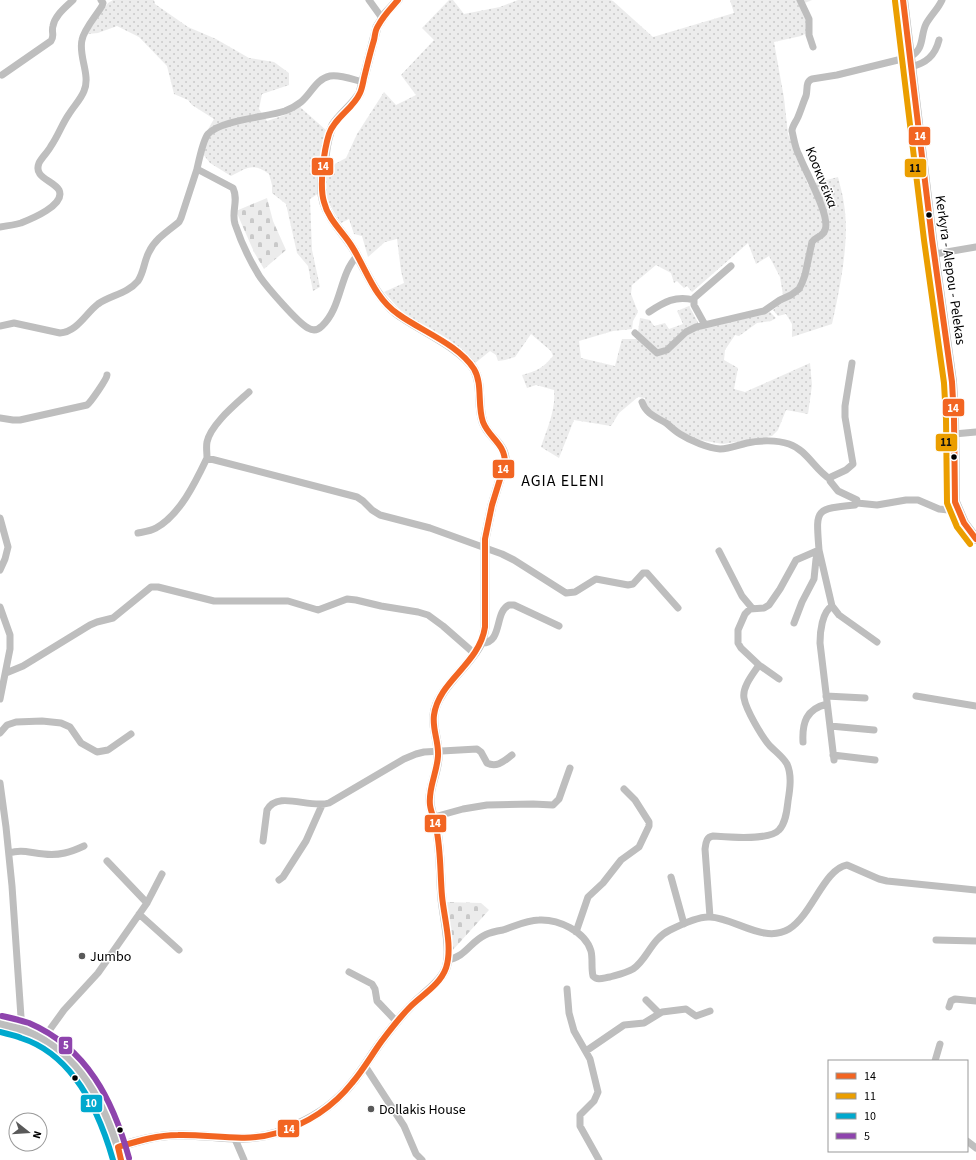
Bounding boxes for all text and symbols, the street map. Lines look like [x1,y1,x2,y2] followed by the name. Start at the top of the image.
[908,126,931,146] line badge: 14
[914,129,926,144] text: 14
[800,144,842,211] street label: Κοσκινεϊκα
[311,157,334,176] line badge: 14
[904,158,927,178] line badge: 11
[317,159,329,174] text: 14
[909,161,921,176] text: 11
[930,194,970,346] street label: Kerkyra - Alepou - Pelekas
[924,210,934,220] unlabelled marker
[942,398,965,417] line badge: 14
[947,401,959,416] text: 14
[935,433,958,452] line badge: 11
[940,435,952,450] text: 11
[949,452,959,462] unlabelled marker
[492,459,515,479] line badge: 14
[497,462,509,477] text: 14
[521,470,605,492] district label: AGIA ELENI
[424,814,447,833] line badge: 14
[429,816,441,831] text: 14
[90,947,131,967] place label: Jumbo
[77,951,87,961] marker: Jumbo
[58,1036,73,1055] line badge: 5
[63,1038,69,1053] text: 5
[828,1060,968,1152] legend
[864,1068,876,1085] text: 14
[70,1073,80,1083] unlabelled marker
[864,1088,876,1105] text: 11
[80,1094,103,1113] line badge: 10
[85,1096,97,1111] text: 10
[379,1100,466,1120] place label: Dollakis House
[366,1104,376,1114] marker: Dollakis House
[864,1108,876,1125] text: 10
[8,1112,48,1152] north arrow
[277,1119,300,1138] line badge: 14
[283,1122,295,1137] text: 14
[115,1125,125,1135] unlabelled marker
[864,1128,870,1145] text: 5
[29,1129,45,1140] text: N

